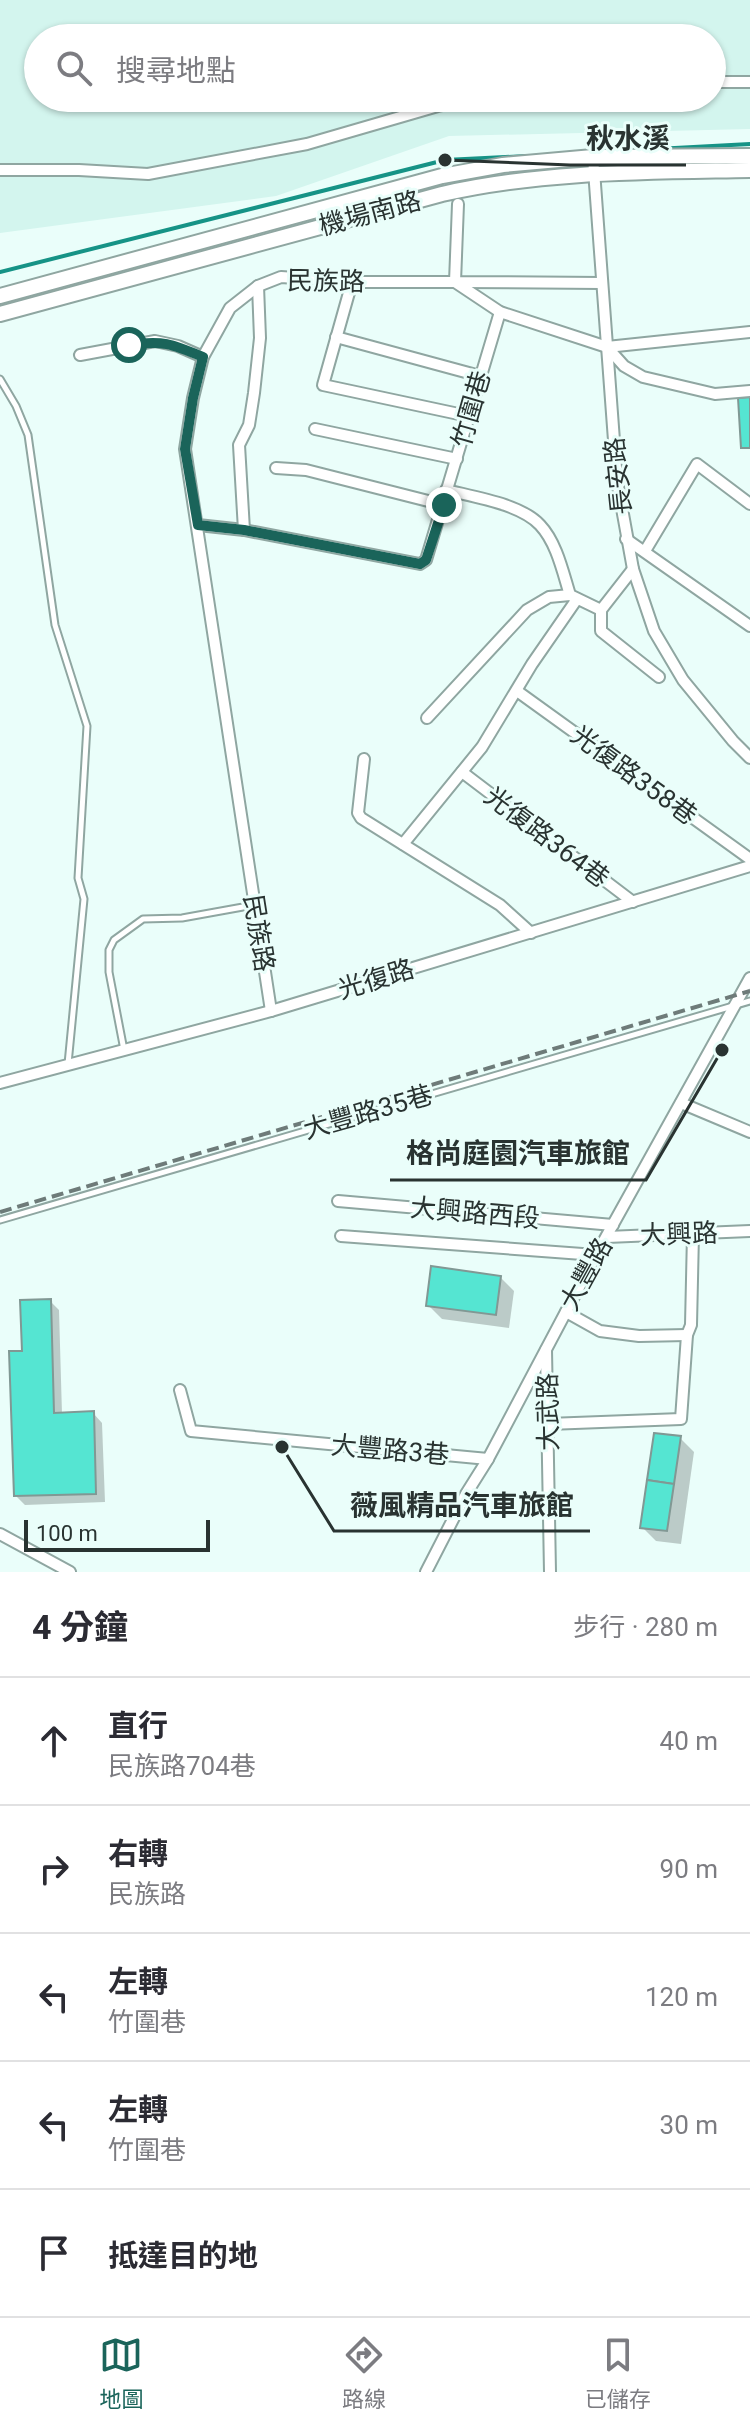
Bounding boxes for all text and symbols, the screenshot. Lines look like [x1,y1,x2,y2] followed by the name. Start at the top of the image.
[24,24,726,112] search box
[52,46,96,90] icon: search
[116,53,236,88] text: 搜尋地點
[570,113,686,165] callout: 秋水溪
[586,122,670,155] text: 秋水溪
[316,185,424,241] street label: 機場南路
[287,265,365,297] street label: 民族路
[111,327,147,363] route start
[446,367,496,451] street label: 竹圍巷
[599,436,637,516] street label: 長安路
[426,487,462,523] route end
[565,719,703,831] street label: 光復路358巷
[479,781,615,893] street label: 光復路364巷
[238,892,280,974] street label: 民族路
[334,953,418,1005] street label: 光復路
[300,1079,436,1145] street label: 大豐路35巷
[390,1128,646,1180] callout: 格尚庭園汽車旅館
[406,1137,630,1170] text: 格尚庭園汽車旅館
[409,1192,541,1234] street label: 大興路西段
[639,1218,719,1250] street label: 大興路
[554,1233,618,1315] street label: 大豐路
[532,1373,564,1451] street label: 大武路
[330,1430,450,1470] street label: 大豐路3巷
[334,1479,590,1531] callout: 薇風精品汽車旅館
[350,1489,574,1522] text: 薇風精品汽車旅館
[24,1516,210,1552] scale bar
[36,1521,98,1546] text: 100 m
[32,1607,128,1647] text: 4 分鐘
[573,1612,718,1642] text: 步行 · 280 m
[108,1708,168,1743] text: 直行
[32,1719,76,1763] icon: ahead
[660,1726,718,1756] text: 40 m
[108,1751,256,1781] text: 民族路704巷
[108,1836,168,1871] text: 右轉
[32,1847,76,1891] icon: right
[660,1854,718,1884] text: 90 m
[108,1879,186,1909] text: 民族路
[108,1964,168,1999] text: 左轉
[32,1975,76,2019] icon: left
[645,1982,718,2012] text: 120 m
[108,2007,186,2037] text: 竹圍巷
[108,2092,168,2127] text: 左轉
[32,2103,76,2147] icon: left
[660,2110,718,2140] text: 30 m
[108,2135,186,2165] text: 竹圍巷
[32,2231,76,2275] icon: arrive
[108,2238,258,2273] text: 抵達目的地
[99,2333,143,2413] tab: 地圖
[342,2333,386,2413] tab: 路線
[585,2333,651,2413] tab: 已儲存

